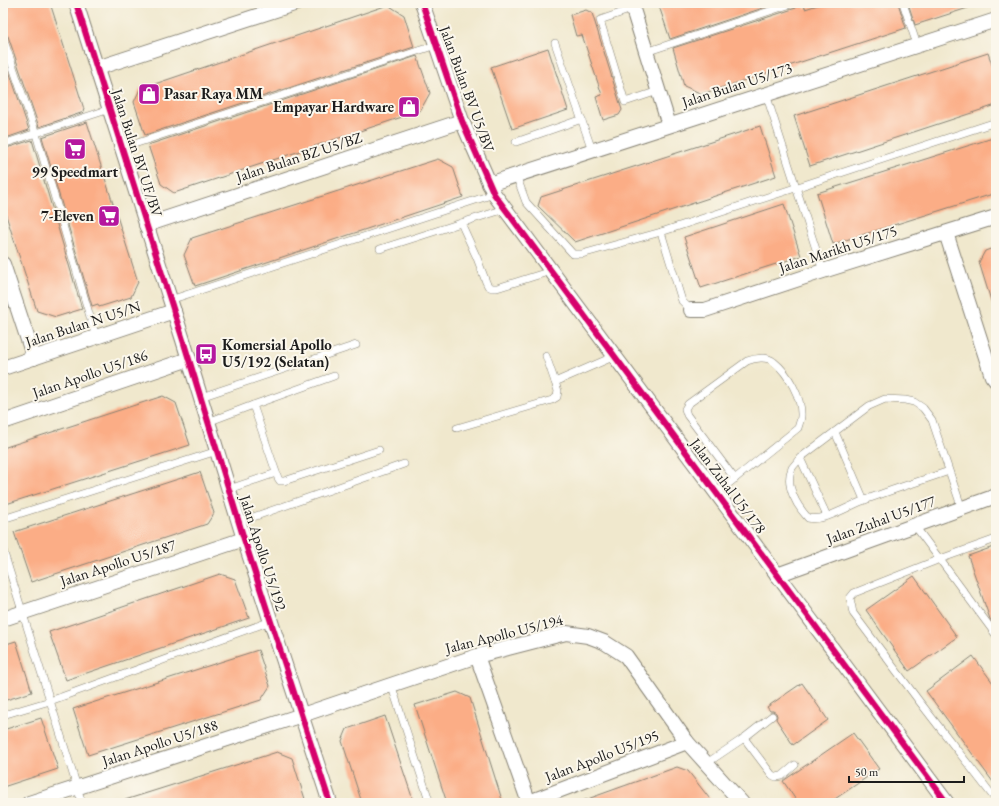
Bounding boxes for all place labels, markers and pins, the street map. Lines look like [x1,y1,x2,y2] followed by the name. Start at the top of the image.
[136,81,162,107] shop icon: Pasar Raya MM
[164,84,263,103] place label: Pasar Raya MM
[396,94,422,120] shop icon: Empayar Hardware
[273,97,394,116] place label: Empayar Hardware
[62,136,88,162] supermarket icon: 99 Speedmart
[32,162,119,181] place label: 99 Speedmart
[96,203,122,229] supermarket icon: 7-Eleven
[41,206,95,225] place label: 7-Eleven
[222,335,332,371] place label: Komersial Apollo U5/192 (Selatan)
[193,341,219,367] bus stop icon: Komersial Apollo U5/192 (Selatan)

